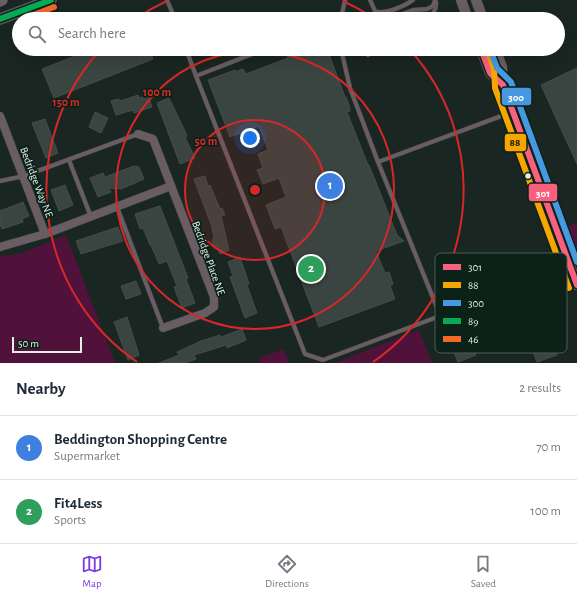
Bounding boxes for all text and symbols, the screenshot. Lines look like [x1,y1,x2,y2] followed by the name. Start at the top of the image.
[12,12,565,56] search box
[26,23,48,45] icon: search
[58,26,126,41] text: Search here
[143,86,171,98] text: 100 m
[501,87,532,106] line badge: 300
[508,92,524,103] text: 300
[52,96,80,108] text: 150 m
[240,128,260,148] your location
[504,133,527,152] line badge: 88
[195,135,218,147] text: 50 m
[510,137,520,148] text: 88
[18,146,55,219] street label: Bedridge Way NE
[317,171,343,201] pin: 1
[523,171,533,181] unlabelled marker
[248,183,262,197] centre of rings
[528,183,558,202] line badge: 301
[536,188,550,199] text: 301
[190,220,227,297] street label: Bedridge Place NE
[435,253,567,353] legend
[298,254,324,284] pin: 2
[468,262,482,273] text: 301
[468,280,478,291] text: 88
[468,298,484,309] text: 300
[468,316,478,327] text: 89
[468,334,478,345] text: 46
[12,335,82,354] scale bar
[18,338,39,349] text: 50 m
[16,380,66,397] text: Nearby
[519,382,561,395] text: 2 results
[54,432,227,447] text: Beddington Shopping Centre
[27,441,31,454] text: 1
[536,441,561,454] text: 70 m
[54,450,120,463] text: Supermarket
[54,496,102,511] text: Fit4Less
[26,505,32,518] text: 2
[530,505,561,518] text: 100 m
[54,514,86,527] text: Sports
[81,553,103,590] tab: Map
[265,553,309,590] tab: Directions
[471,553,496,590] tab: Saved

